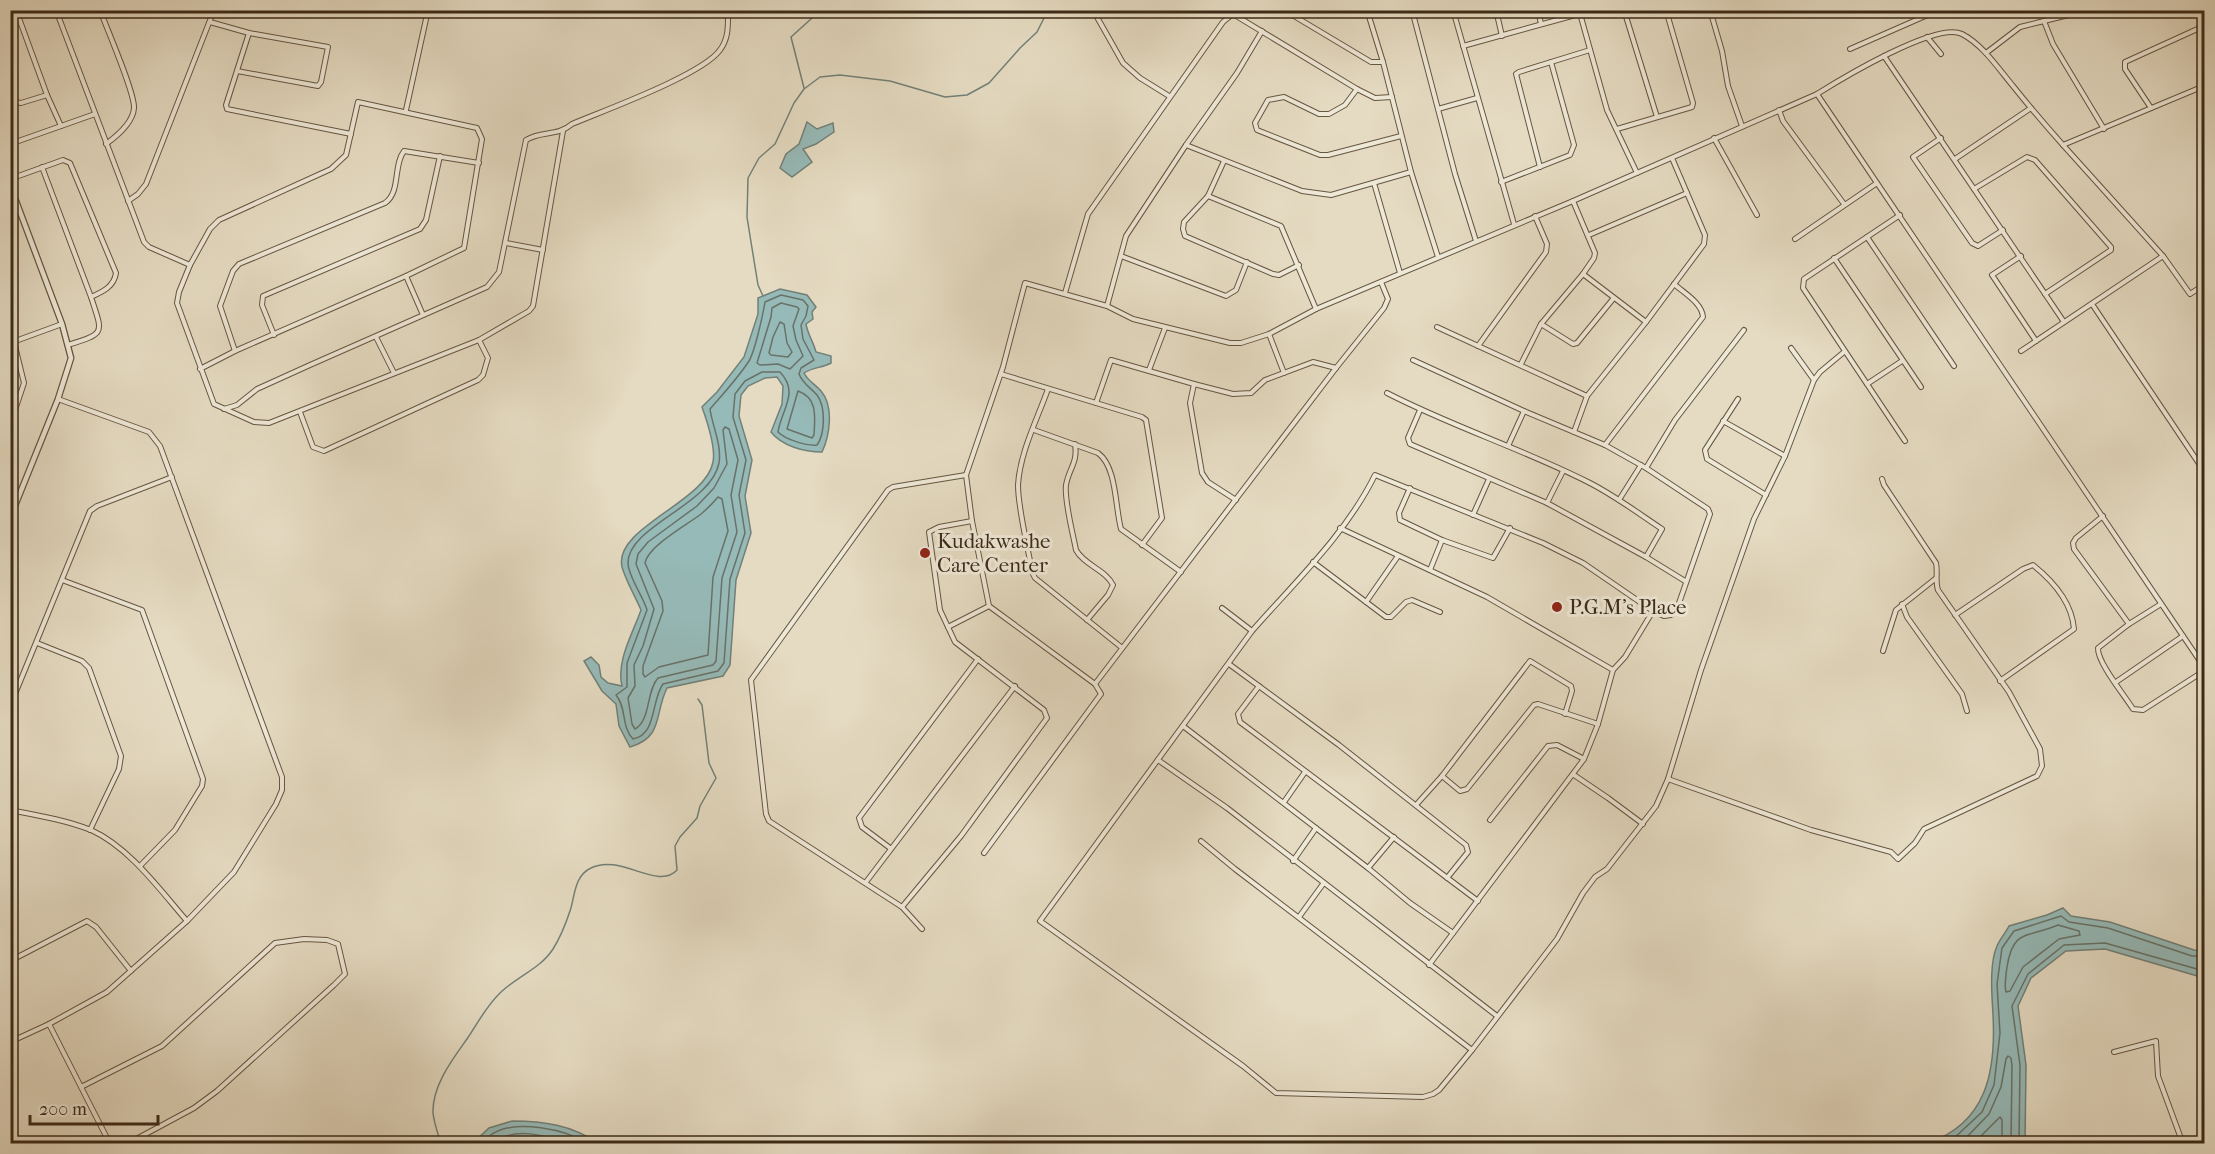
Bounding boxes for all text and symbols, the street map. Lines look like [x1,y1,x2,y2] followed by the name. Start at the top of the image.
[937,529,1050,577] place label: Kudakwashe Care Center
[918,546,932,560] marker: Kudakwashe Care Center
[1569,595,1686,619] place label: P.G.M’s Place
[1550,600,1564,614] marker: P.G.M’s Place
[30,1088,158,1126] scale bar
[39,1099,87,1120] text: 200 m

